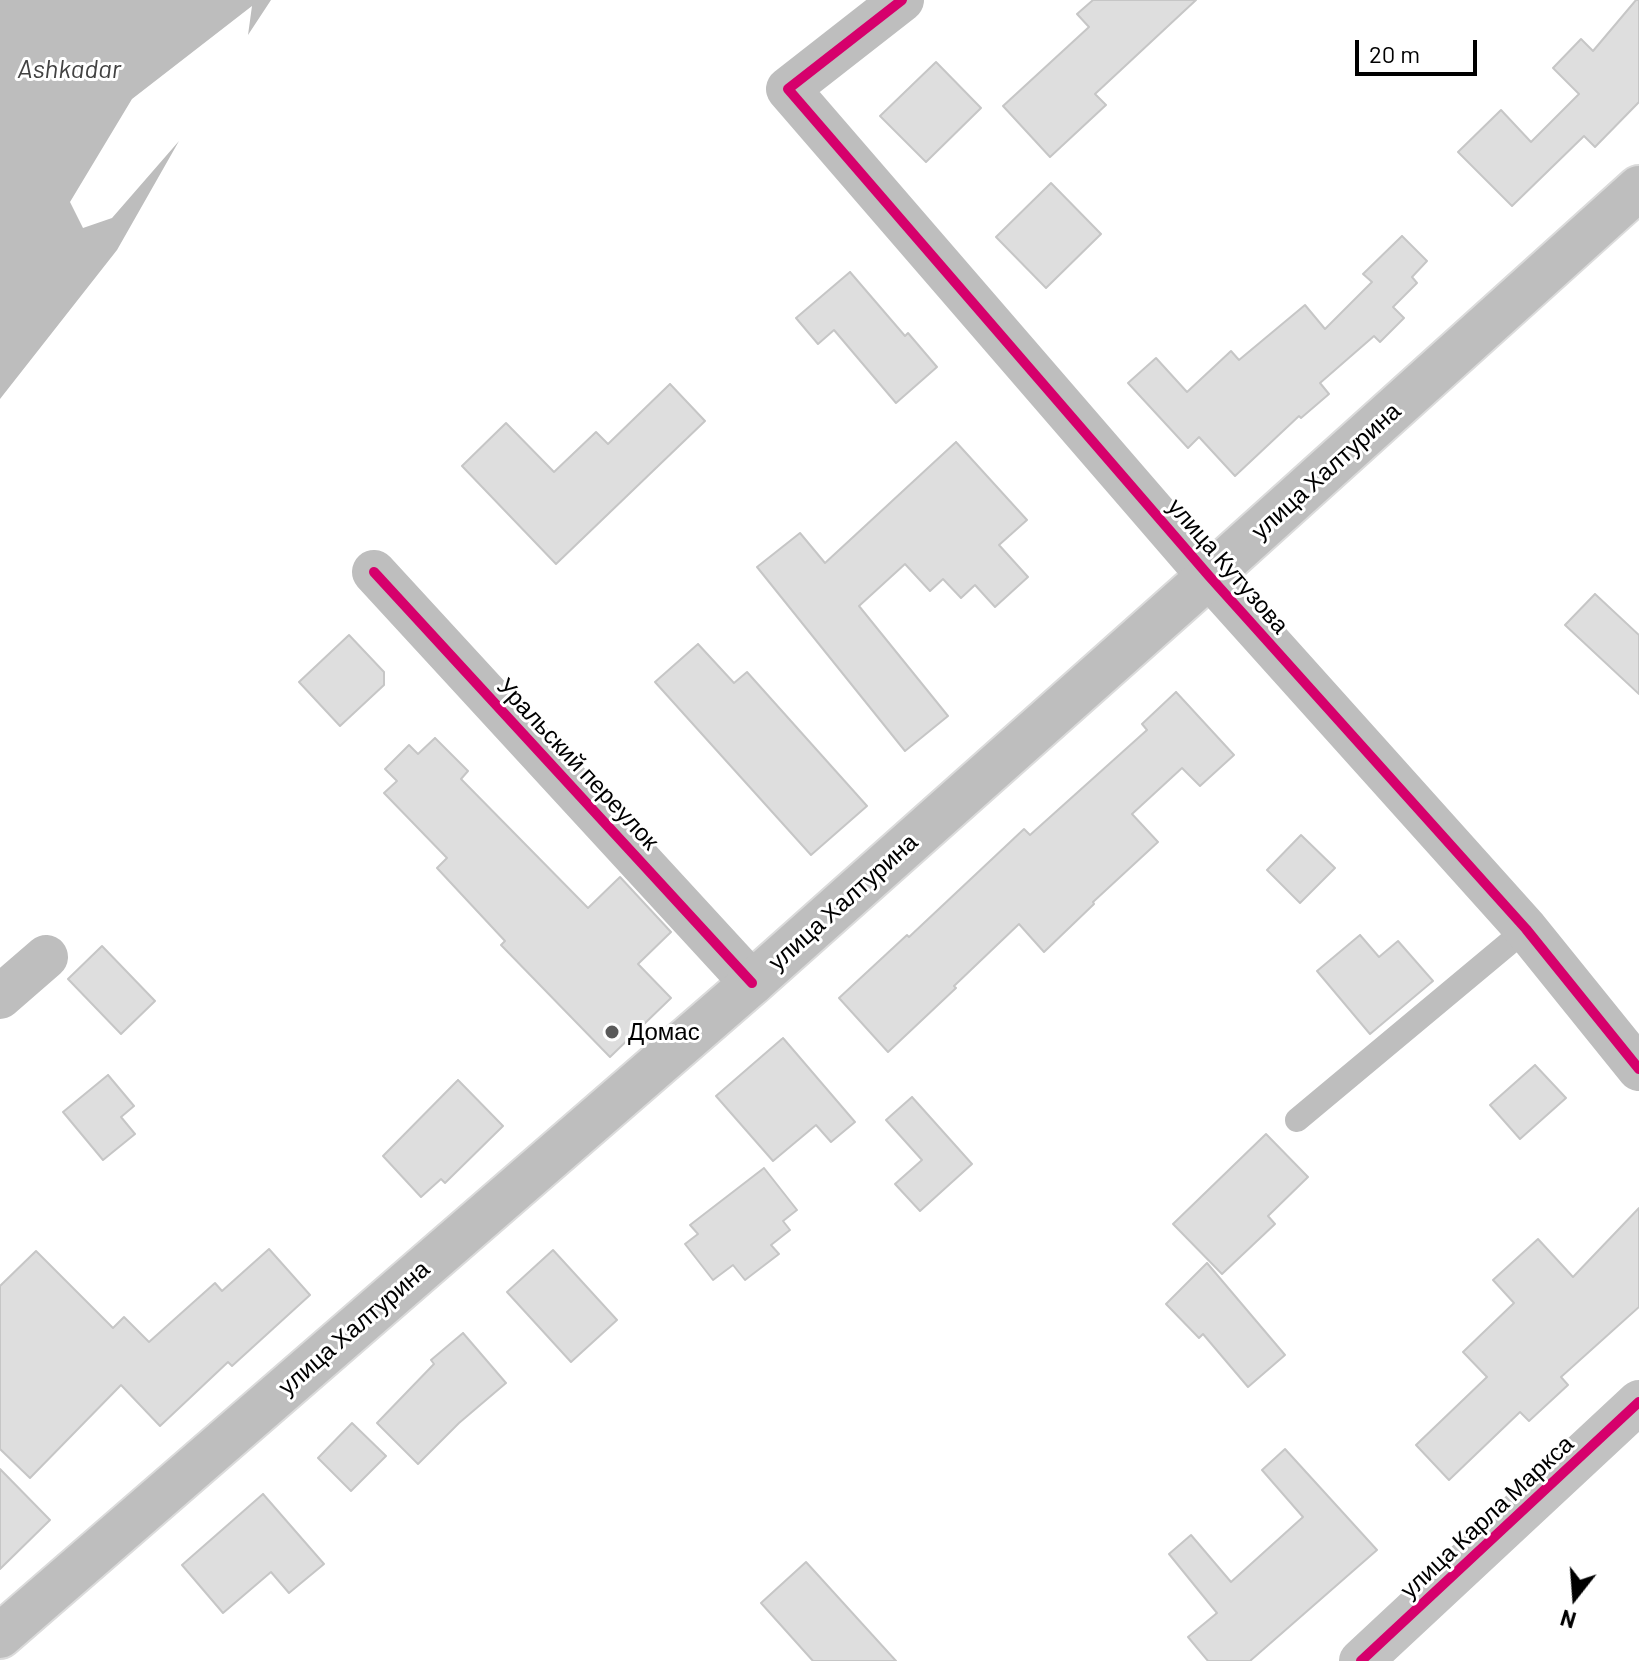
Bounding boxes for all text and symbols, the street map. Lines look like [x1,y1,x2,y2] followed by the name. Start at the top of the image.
[1359,24,1481,74] scale bar
[1369,39,1420,68] text: 20 m
[17,53,121,85] water label: Ashkadar
[1246,397,1406,545] street label: улица Халтурина
[1161,492,1295,640] street label: улица Кутузова
[491,672,665,856] street label: Уральский переулок
[763,828,923,976] street label: улица Халтурина
[628,1018,700,1046] place label: Домас
[603,1023,621,1041] marker: Домас
[273,1255,435,1401] street label: улица Халтурина
[1395,1429,1579,1605] street label: улица Карла Маркса
[1535,1557,1615,1637] north arrow
[1557,1605,1579,1635] text: N

